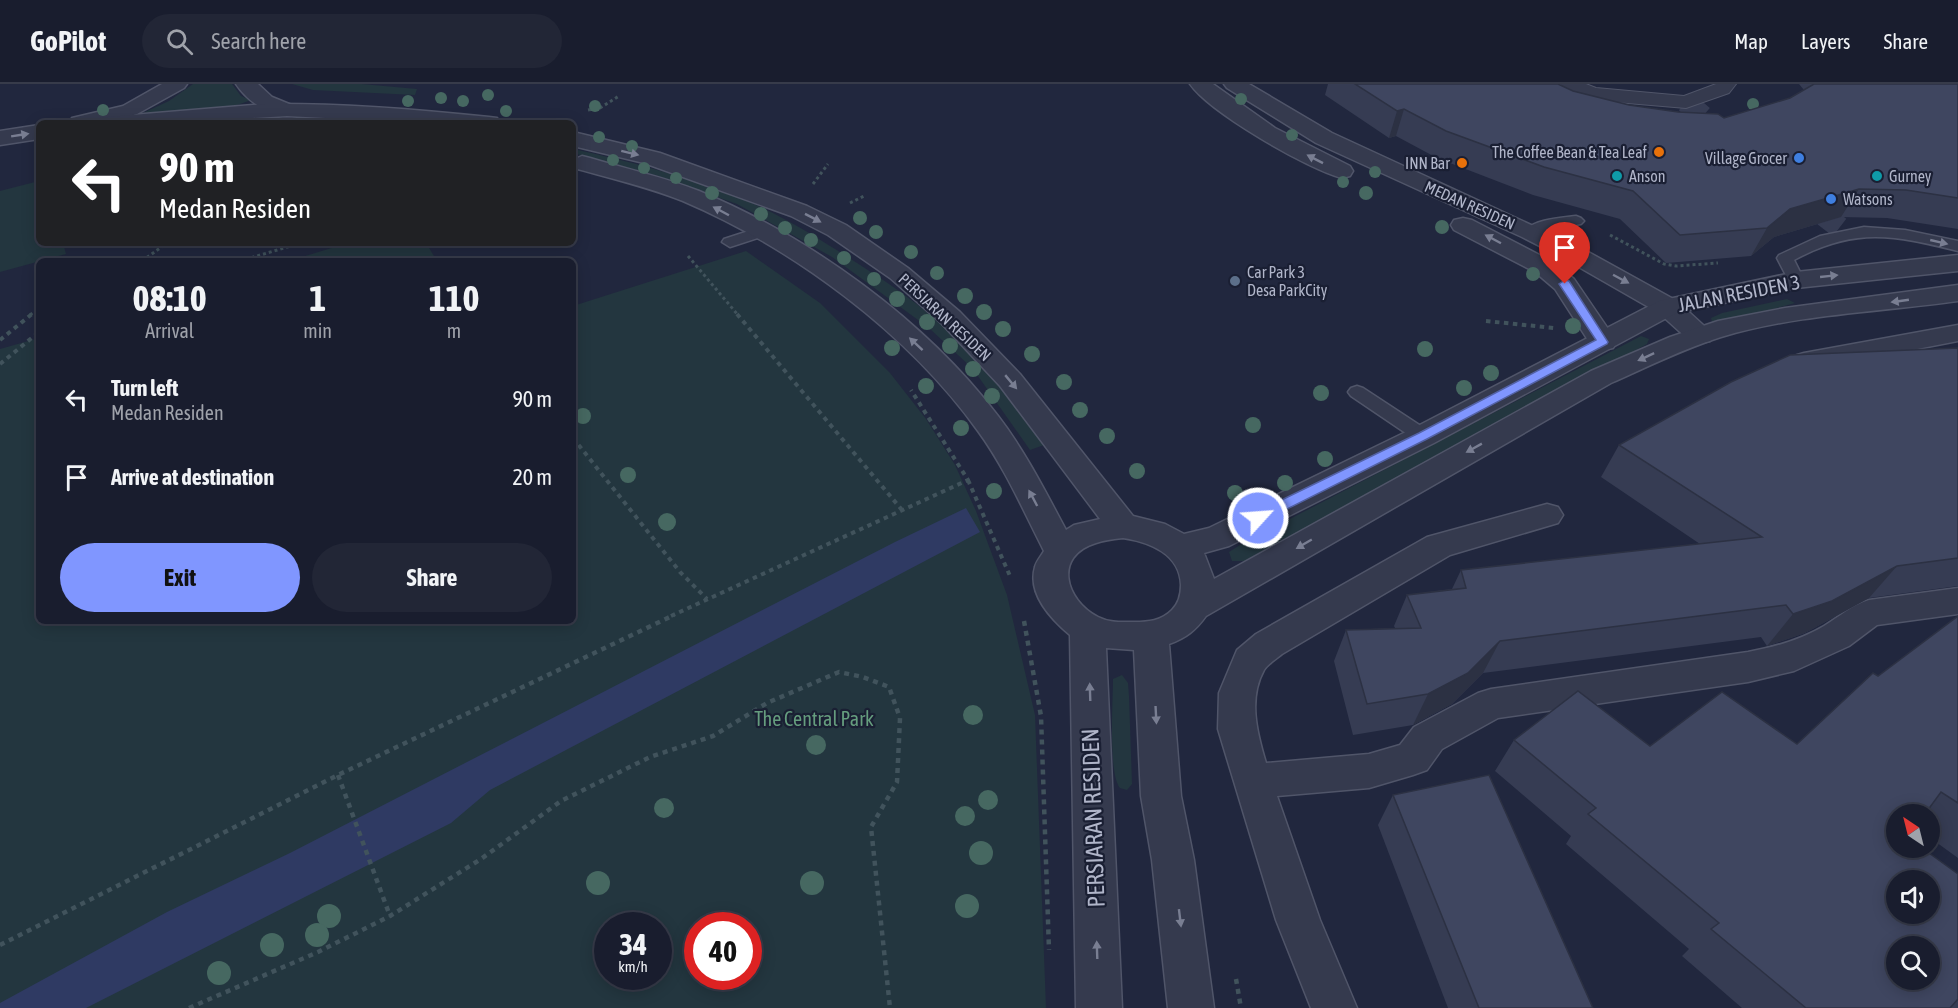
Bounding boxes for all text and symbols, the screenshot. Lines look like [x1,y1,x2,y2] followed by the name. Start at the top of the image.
[142,14,562,68] search box
[30,25,106,57] text: GoPilot
[163,25,196,58] icon: search
[211,28,306,54] text: Search here
[1734,29,1768,53] text: Map
[1801,29,1851,53] text: Layers
[1884,29,1928,53] text: Share
[10,130,29,139] one-way arrow
[159,143,234,191] text: 90 m
[1492,143,1648,161] place label: The Coffee Bean & Tea Leaf
[60,144,138,222] icon: left
[1652,145,1666,159] marker: The Coffee Bean & Tea Leaf
[621,148,639,158] one-way arrow
[1705,149,1787,168] place label: Village Grocer
[1792,151,1806,165] marker: Village Grocer
[1306,154,1323,164] one-way arrow
[1405,154,1450,172] place label: INN Bar
[1455,156,1469,170] marker: INN Bar
[1629,167,1666,185] place label: Anson
[1889,167,1932,186] place label: Gurney
[1610,169,1624,183] marker: Anson
[1870,169,1884,183] marker: Gurney
[1422,177,1518,233] street label: MEDAN RESIDEN
[1843,190,1893,208] place label: Watsons
[1824,192,1838,206] marker: Watsons
[159,193,311,224] text: Medan Residen
[712,206,730,216] one-way arrow
[805,213,822,223] one-way arrow
[1539,222,1590,284] pin
[1548,231,1581,264] icon: arrive
[1484,234,1501,244] one-way arrow
[1929,237,1948,247] one-way arrow
[1247,263,1328,300] place label: Car Park 3 Desa ParkCity
[895,270,995,364] street label: PERSIARAN RESIDEN
[1676,270,1802,316] street label: JALAN RESIDEN 3
[1819,271,1838,281] one-way arrow
[1228,274,1242,288] marker: Car Park 3 Desa ParkCity
[1612,274,1629,284] one-way arrow
[133,277,207,319] text: 08:10
[309,277,326,319] text: 1
[429,277,479,319] text: 110
[1890,296,1909,306] one-way arrow
[145,319,194,342] text: Arrival
[303,319,332,342] text: min
[447,319,461,342] text: m
[909,338,924,351] one-way arrow
[1637,352,1654,361] one-way arrow
[1004,374,1017,389] one-way arrow
[111,375,178,401] text: Turn left
[60,383,93,416] icon: left
[512,386,552,412] text: 90 m
[111,401,224,424] text: Medan Residen
[1465,443,1482,453] one-way arrow
[60,461,93,494] icon: arrive
[111,464,274,490] text: Arrive at destination
[512,464,552,490] text: 20 m
[1226,486,1290,550] position arrow
[1028,490,1038,507] one-way arrow
[1295,539,1312,549] one-way arrow
[60,543,300,612] button: Exit
[312,543,552,612] button: Share
[1085,682,1094,701] one-way arrow
[1151,706,1161,725] one-way arrow
[754,707,874,730] park label: The Central Park
[1076,728,1110,908] street label: PERSIARAN RESIDEN
[1886,804,1940,858] north arrow
[1886,804,1940,990] map controls
[1886,870,1940,924] button: sound
[1175,909,1185,928] one-way arrow
[684,912,762,990] speed limit sign: 40
[619,927,647,961] text: 34
[1886,936,1940,990] button: search
[1093,940,1102,959] one-way arrow
[618,958,648,975] text: km/h

